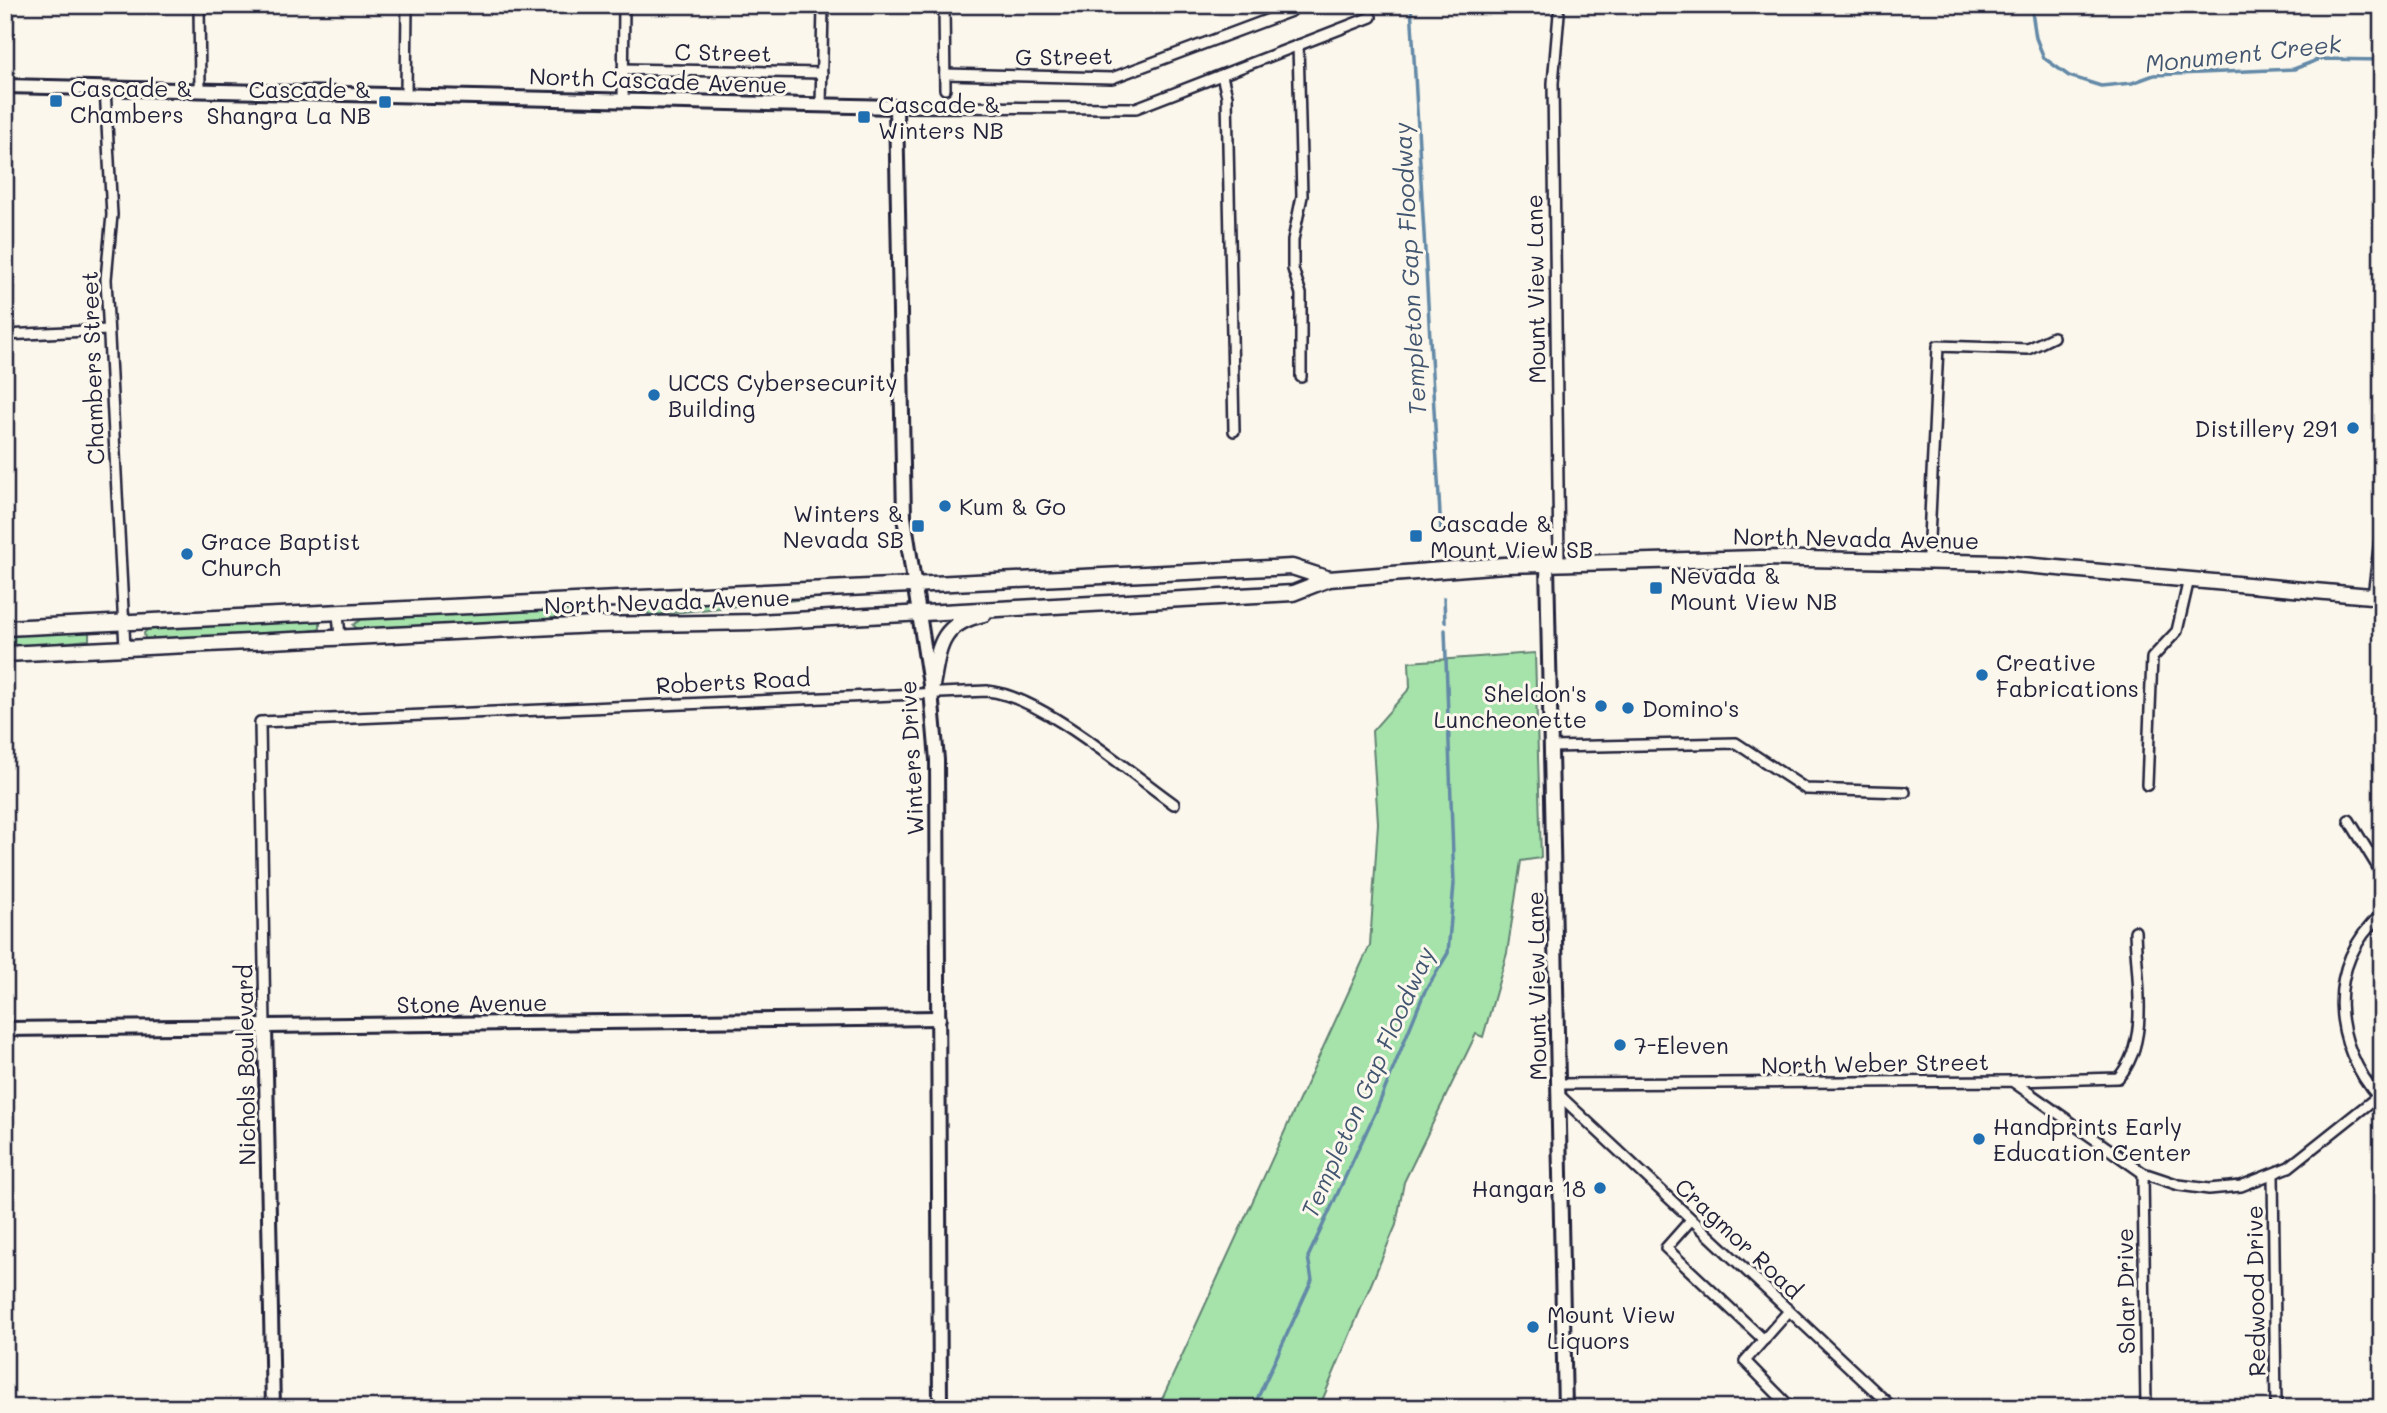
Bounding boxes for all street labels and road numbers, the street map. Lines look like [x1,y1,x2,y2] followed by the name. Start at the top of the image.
[674,36,772,68] street label: C Street
[1015,40,1113,72] street label: G Street
[528,61,788,99] street label: North Cascade Avenue
[1518,194,1552,384] street label: Mount View Lane
[74,270,110,466] street label: Chambers Street
[1733,521,1979,555] street label: North Nevada Avenue
[543,582,791,620] street label: North Nevada Avenue
[655,662,811,700] street label: Roberts Road
[892,680,930,836] street label: Winters Drive
[1519,891,1553,1081] street label: Mount View Lane
[228,964,262,1166] street label: Nichols Boulevard
[396,987,548,1019] street label: Stone Avenue
[1761,1046,1989,1080] street label: North Weber Street
[1669,1171,1809,1305] street label: Cragmor Road
[2239,1205,2271,1377] street label: Redwood Drive
[2109,1228,2141,1354] street label: Solar Drive

